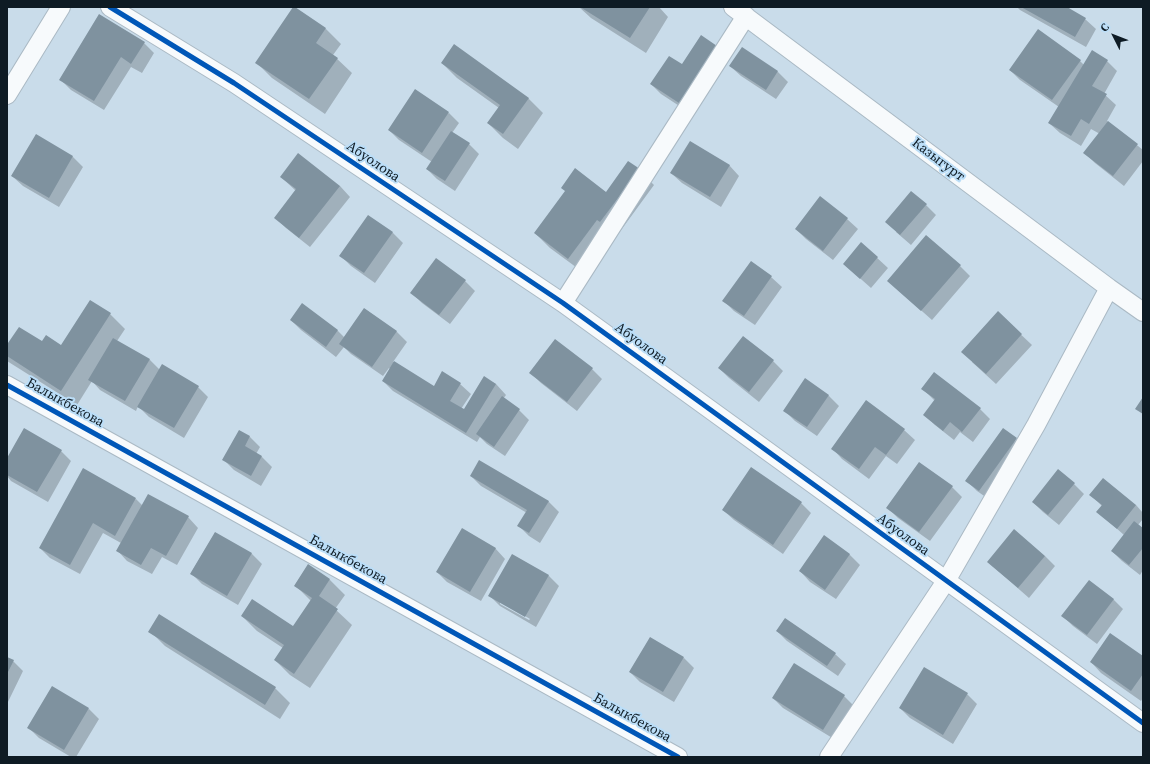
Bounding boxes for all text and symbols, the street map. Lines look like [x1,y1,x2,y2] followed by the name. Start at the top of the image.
[1094,16,1134,56] north arrow
[1097,20,1113,35] text: С
[908,135,968,185] street label: Казыгурт
[343,138,403,186] street label: Абуолова
[611,319,671,369] street label: Абуолова
[23,375,107,431] street label: Балыкбекова
[873,510,933,560] street label: Абуолова
[306,532,390,588] street label: Балыкбекова
[590,690,674,746] street label: Балыкбекова

